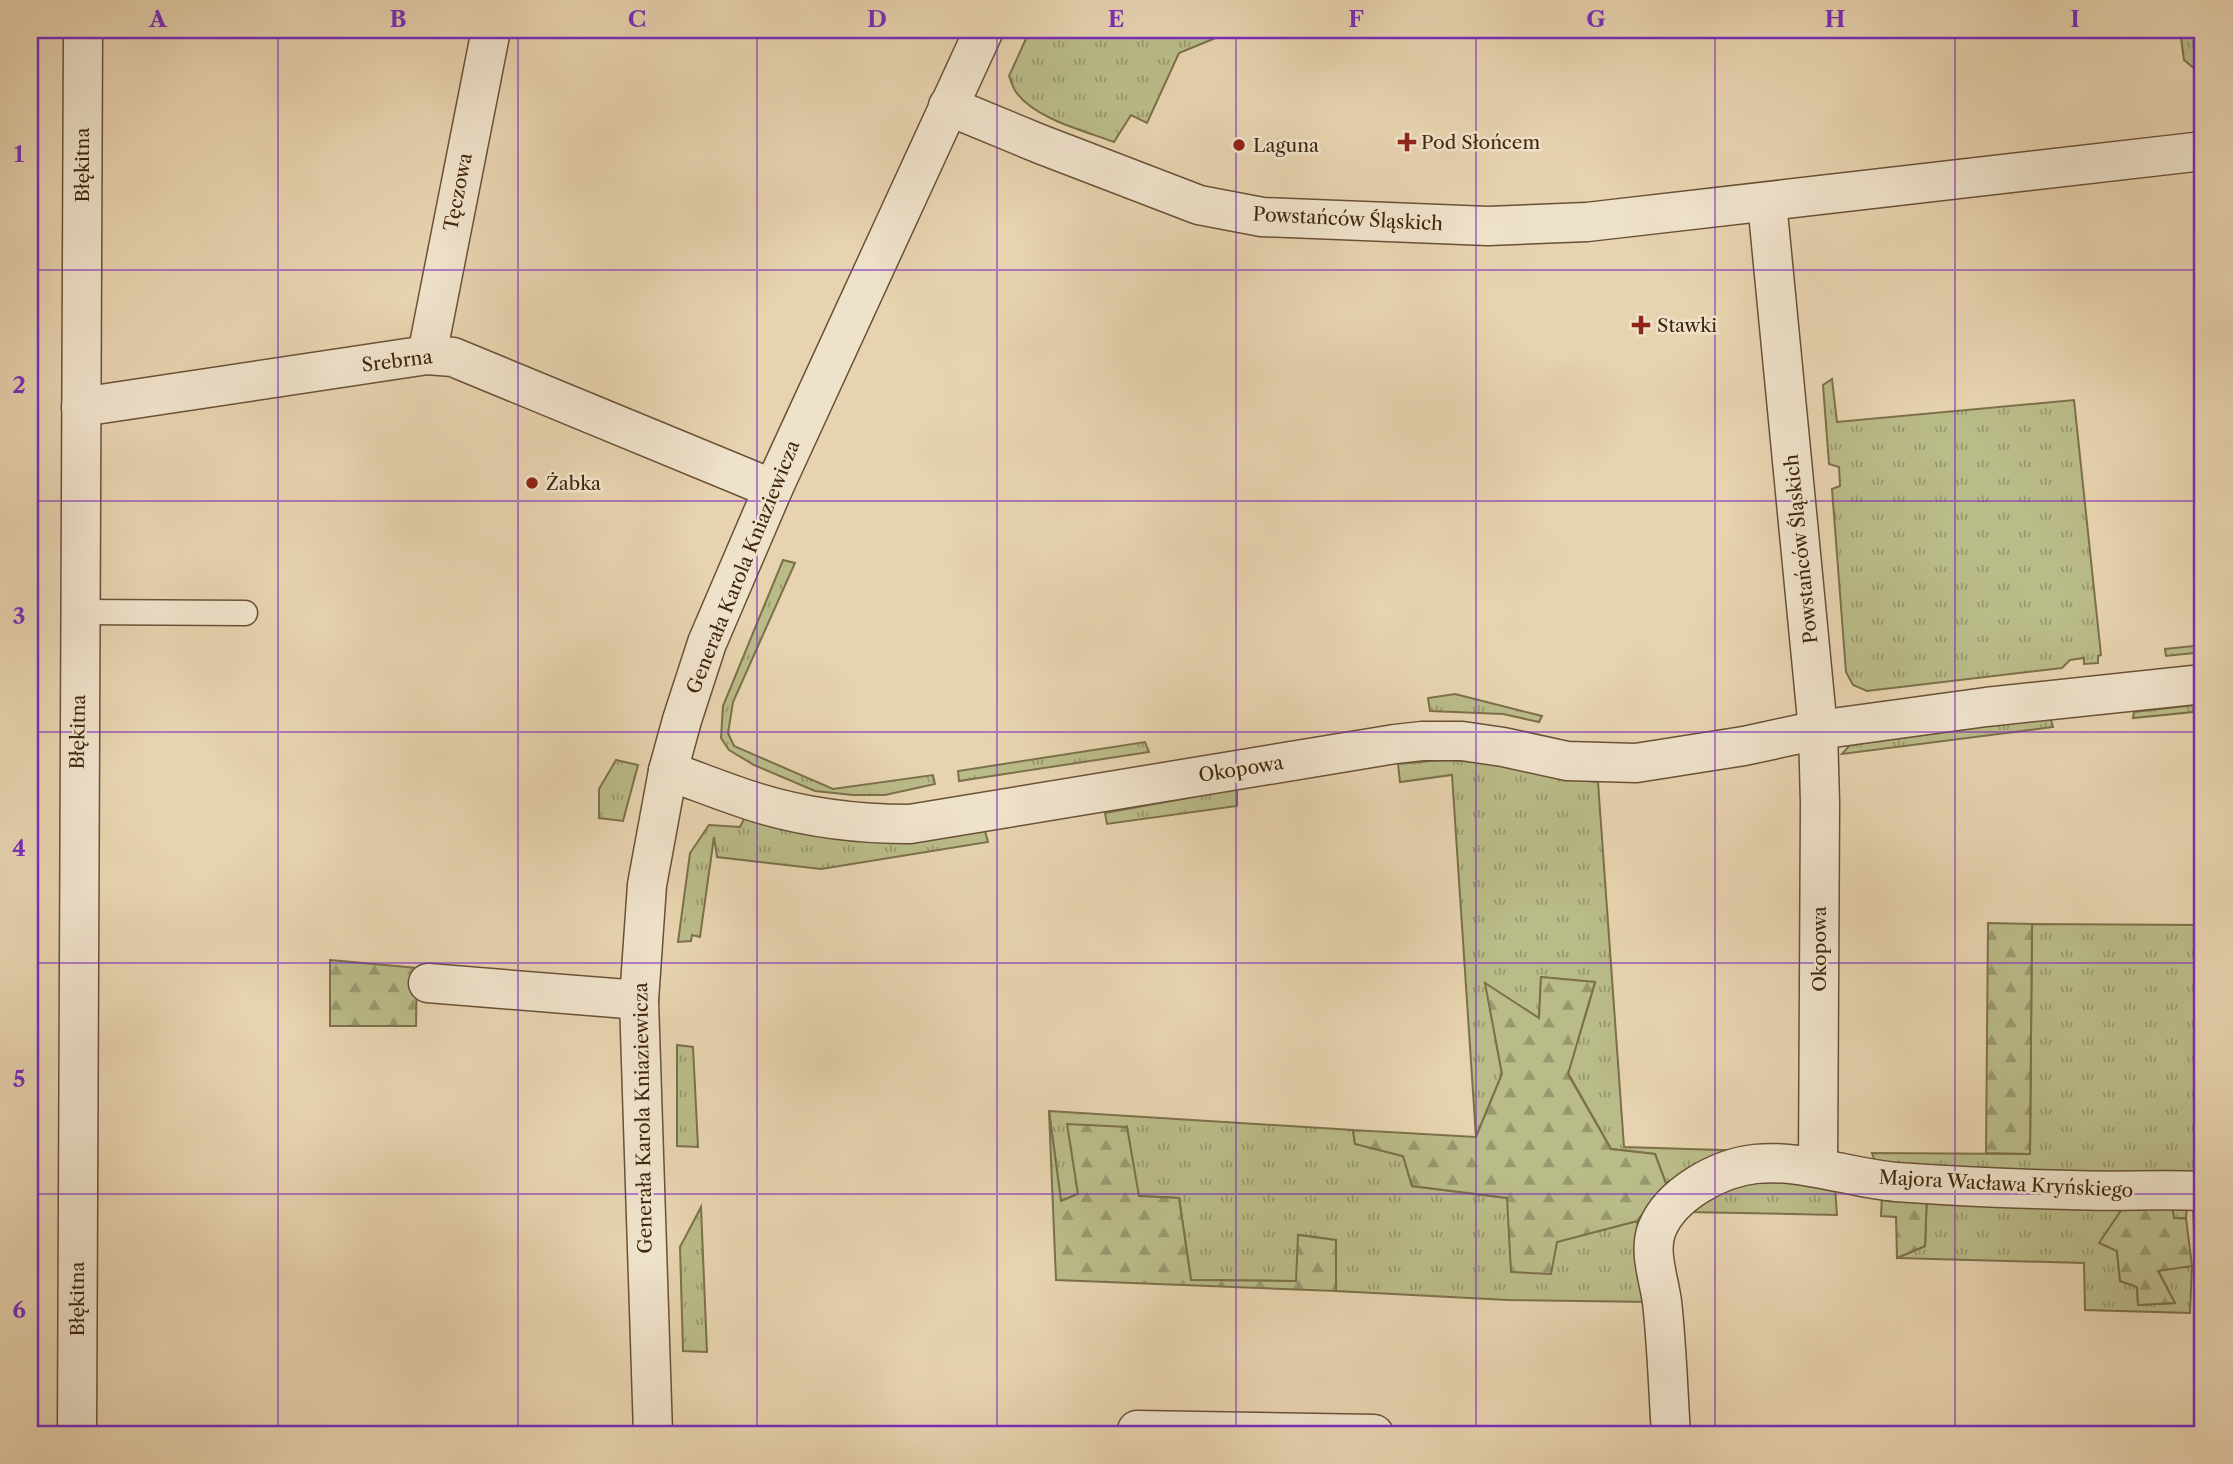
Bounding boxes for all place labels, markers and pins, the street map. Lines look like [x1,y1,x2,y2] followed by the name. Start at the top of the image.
[1421,131,1540,154] place label: Pod Słońcem
[1253,134,1319,157] place label: Laguna
[1399,134,1415,150] marker: Pod Słońcem
[1231,137,1247,153] marker: Laguna
[1657,314,1717,337] place label: Stawki
[1631,315,1651,335] marker: Stawki
[546,472,601,495] place label: Żabka
[524,475,540,491] marker: Żabka

